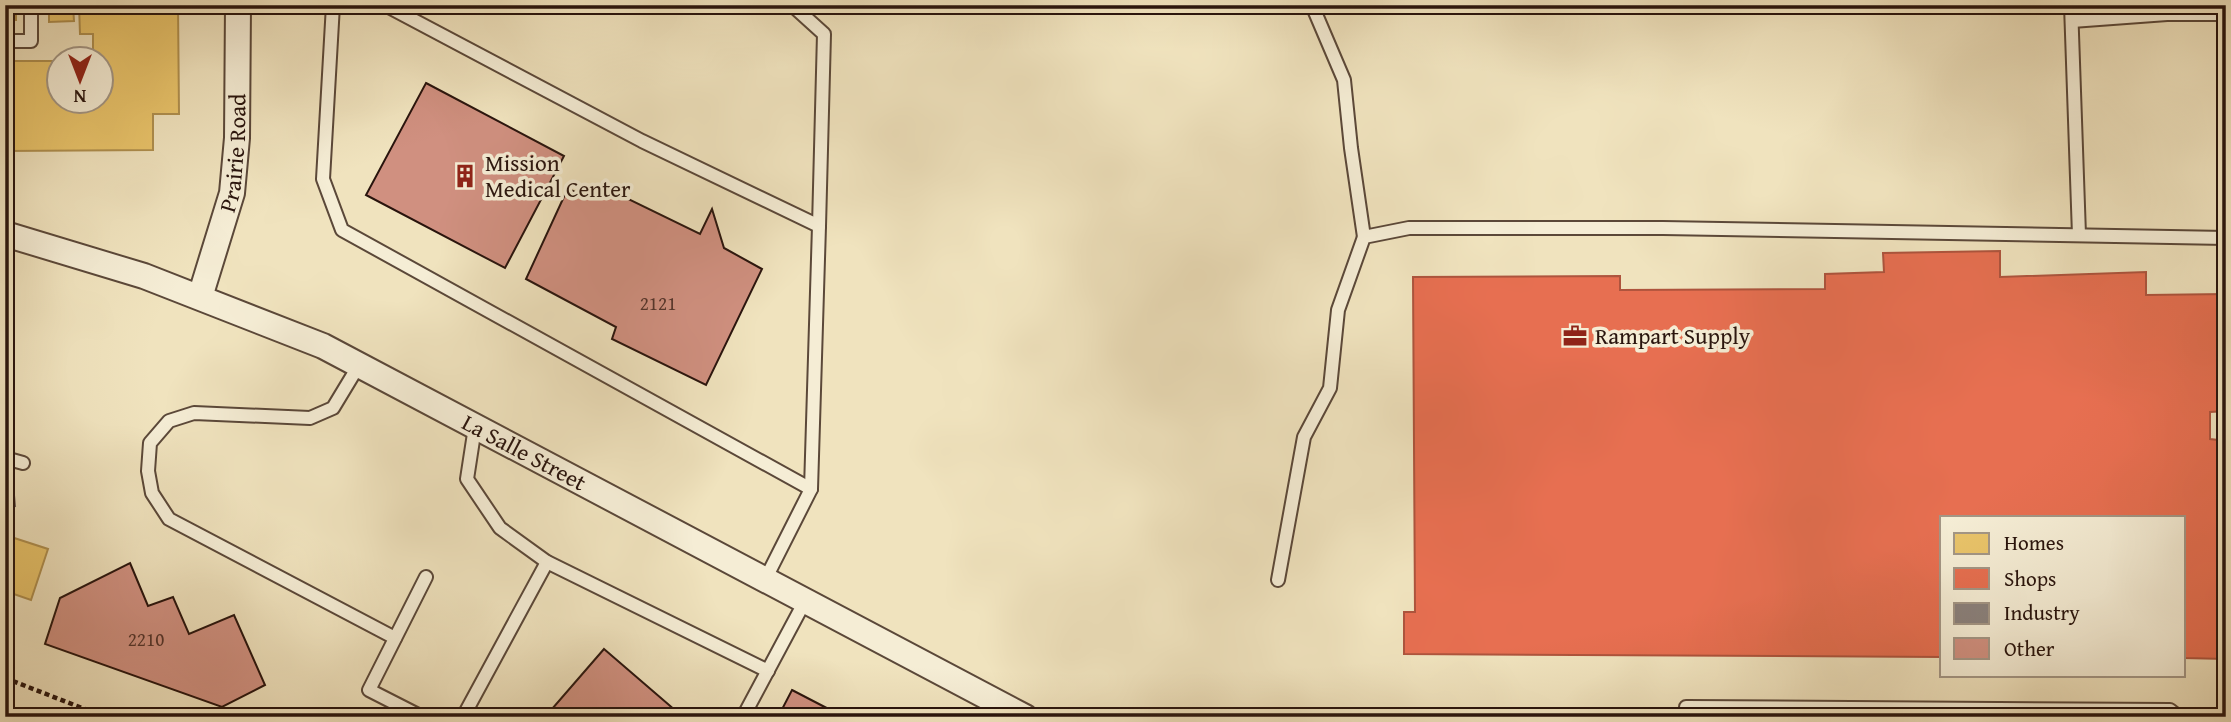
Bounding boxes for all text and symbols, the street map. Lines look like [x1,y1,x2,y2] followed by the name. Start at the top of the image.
[46,46,116,116] north arrow
[73,83,86,111] text: N
[210,93,253,216] street label: Prairie Road
[485,146,631,205] place label: Mission Medical Center
[451,162,479,190] building icon: Mission Medical Center
[640,289,676,317] house number: 2121
[1595,319,1751,352] place label: Rampart Supply
[1561,322,1589,350] office icon: Rampart Supply
[456,405,592,498] street label: La Salle Street
[1940,516,2186,676] legend
[2004,527,2064,558] text: Homes
[2004,563,2056,594] text: Shops
[2004,597,2080,628] text: Industry
[128,625,164,653] house number: 2210
[2004,633,2055,664] text: Other

